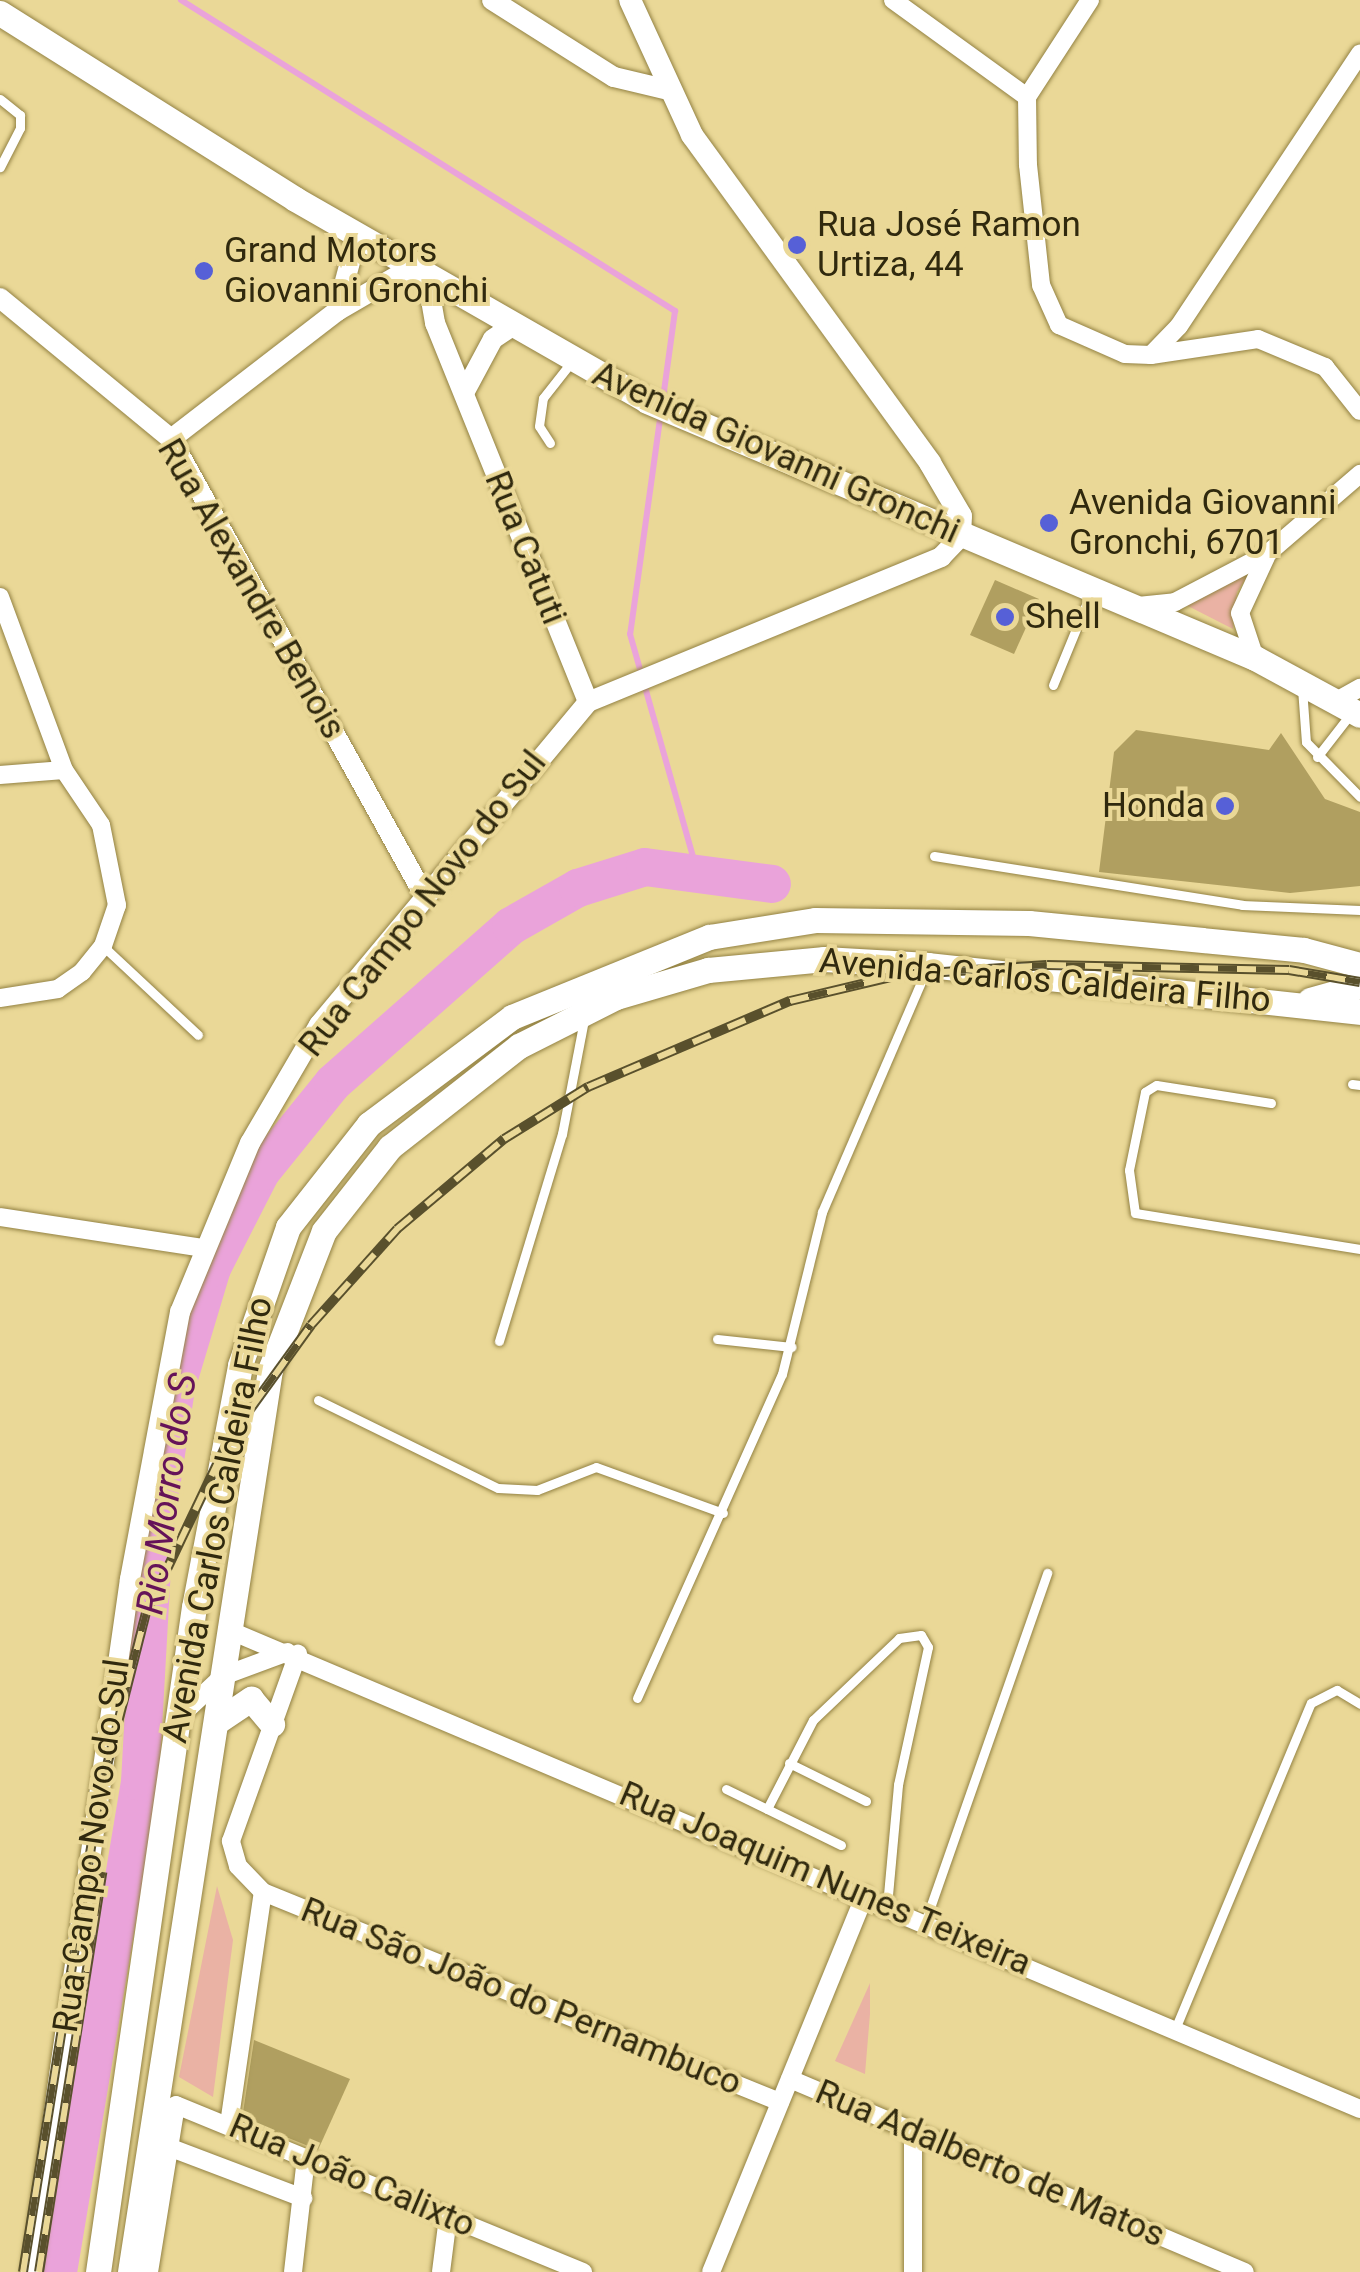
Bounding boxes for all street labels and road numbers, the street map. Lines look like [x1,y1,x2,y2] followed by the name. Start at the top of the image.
[586,353,966,553] street label: Avenida Giovanni Gronchi
[148,432,354,746] street label: Rua Alexandre Benois
[475,465,575,631] street label: Rua Catuti
[291,743,555,1065] street label: Rua Campo Novo do Sul
[817,940,1273,1022] street label: Avenida Carlos Caldeira Filho
[154,1294,282,1746] street label: Avenida Carlos Caldeira Filho
[45,1657,139,2035] street label: Rua Campo Novo do Sul
[613,1773,1037,1985] street label: Rua Joaquim Nunes Teixeira
[295,1889,747,2105] street label: Rua São João do Pernambuco
[809,2071,1171,2257] street label: Rua Adalberto de Matos
[223,2105,481,2247] street label: Rua João Calixto

